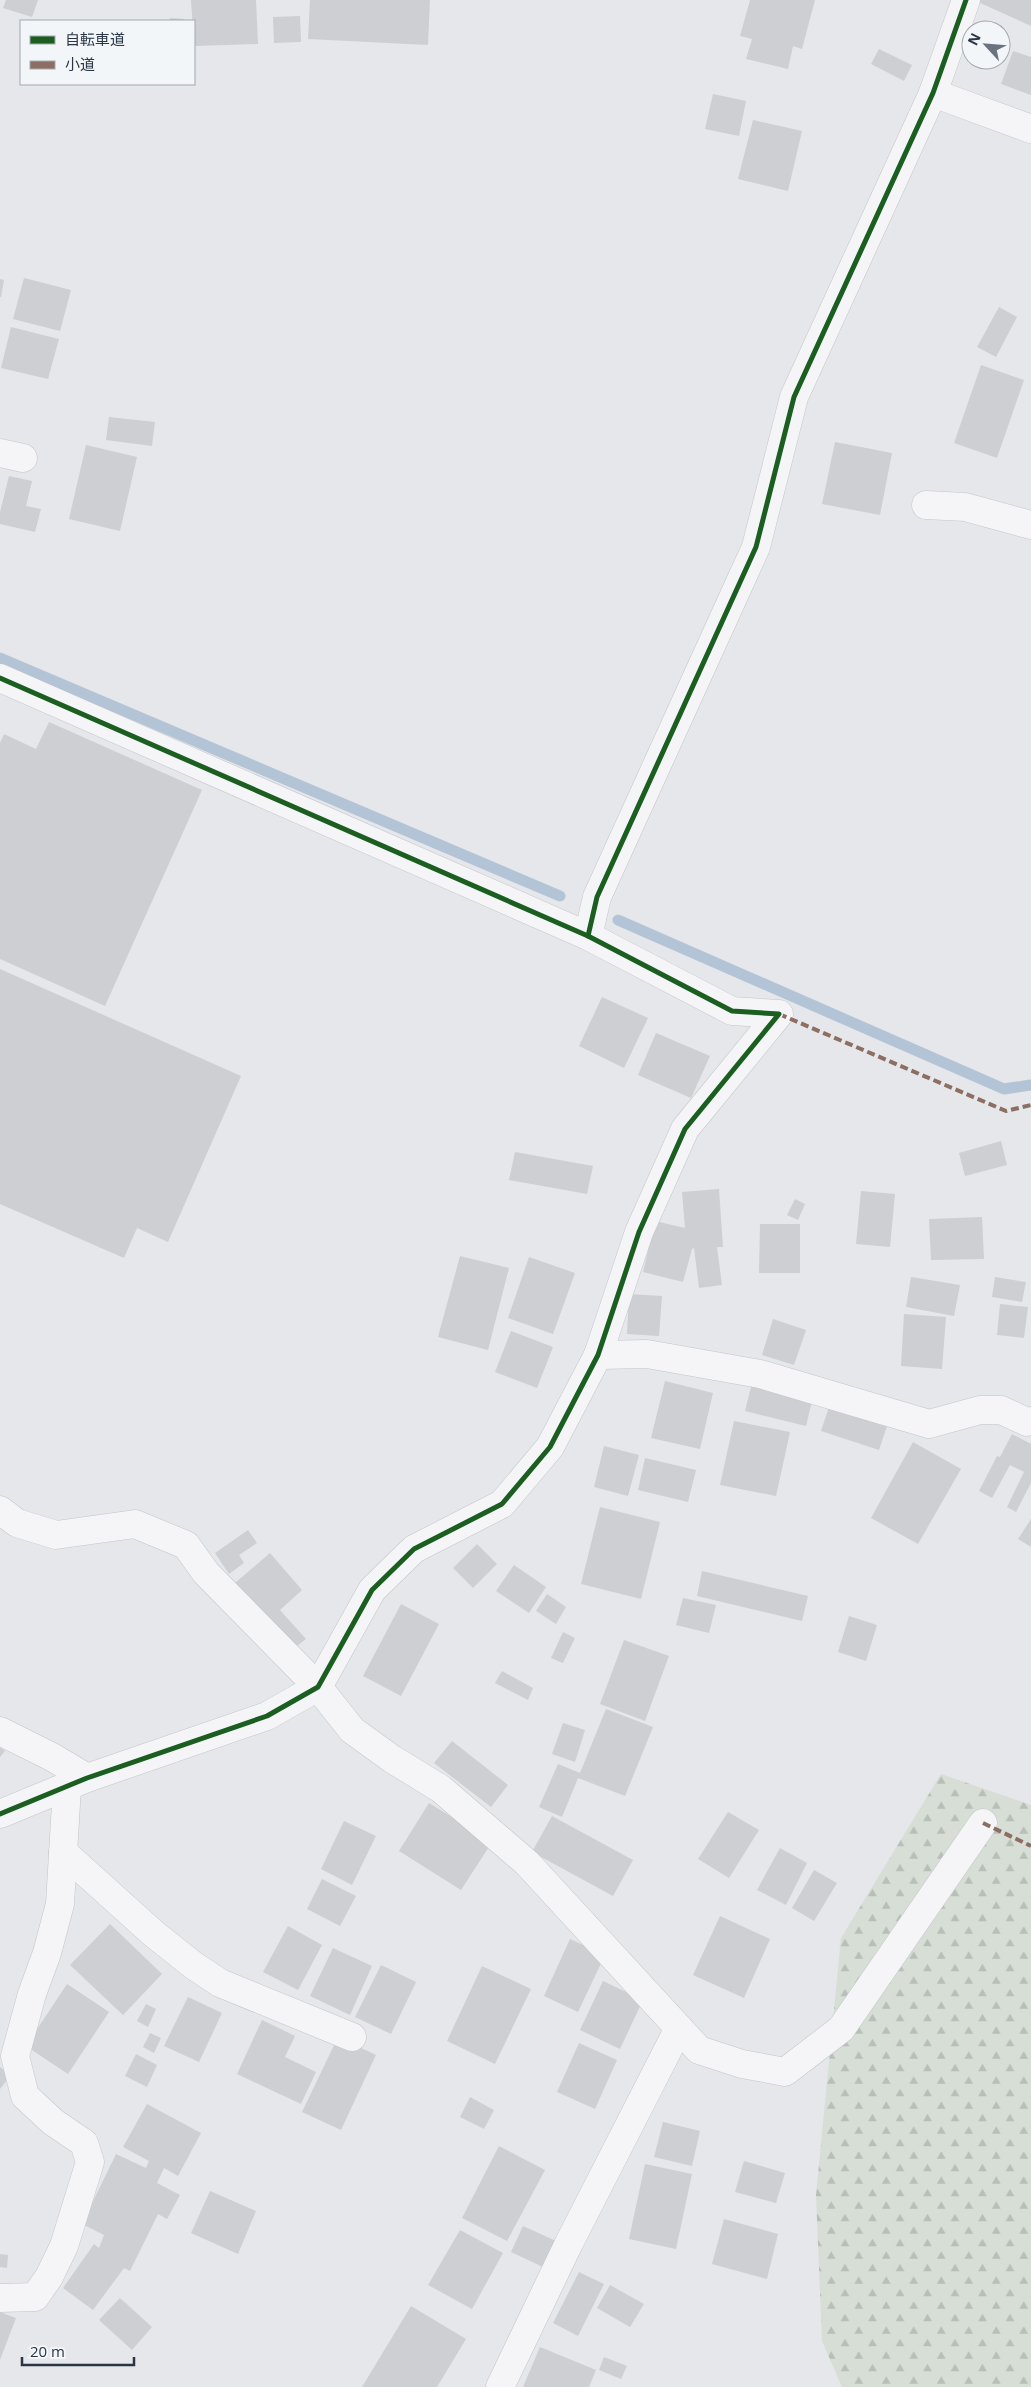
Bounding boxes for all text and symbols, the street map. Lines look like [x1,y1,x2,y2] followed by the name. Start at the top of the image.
[20,20,195,85] legend
[961,20,1011,70] north arrow
[65,29,125,49] text: 自転車道
[963,30,985,48] text: N
[65,54,95,74] text: 小道
[22,2334,135,2366] scale bar
[30,2341,65,2361] text: 20 m

